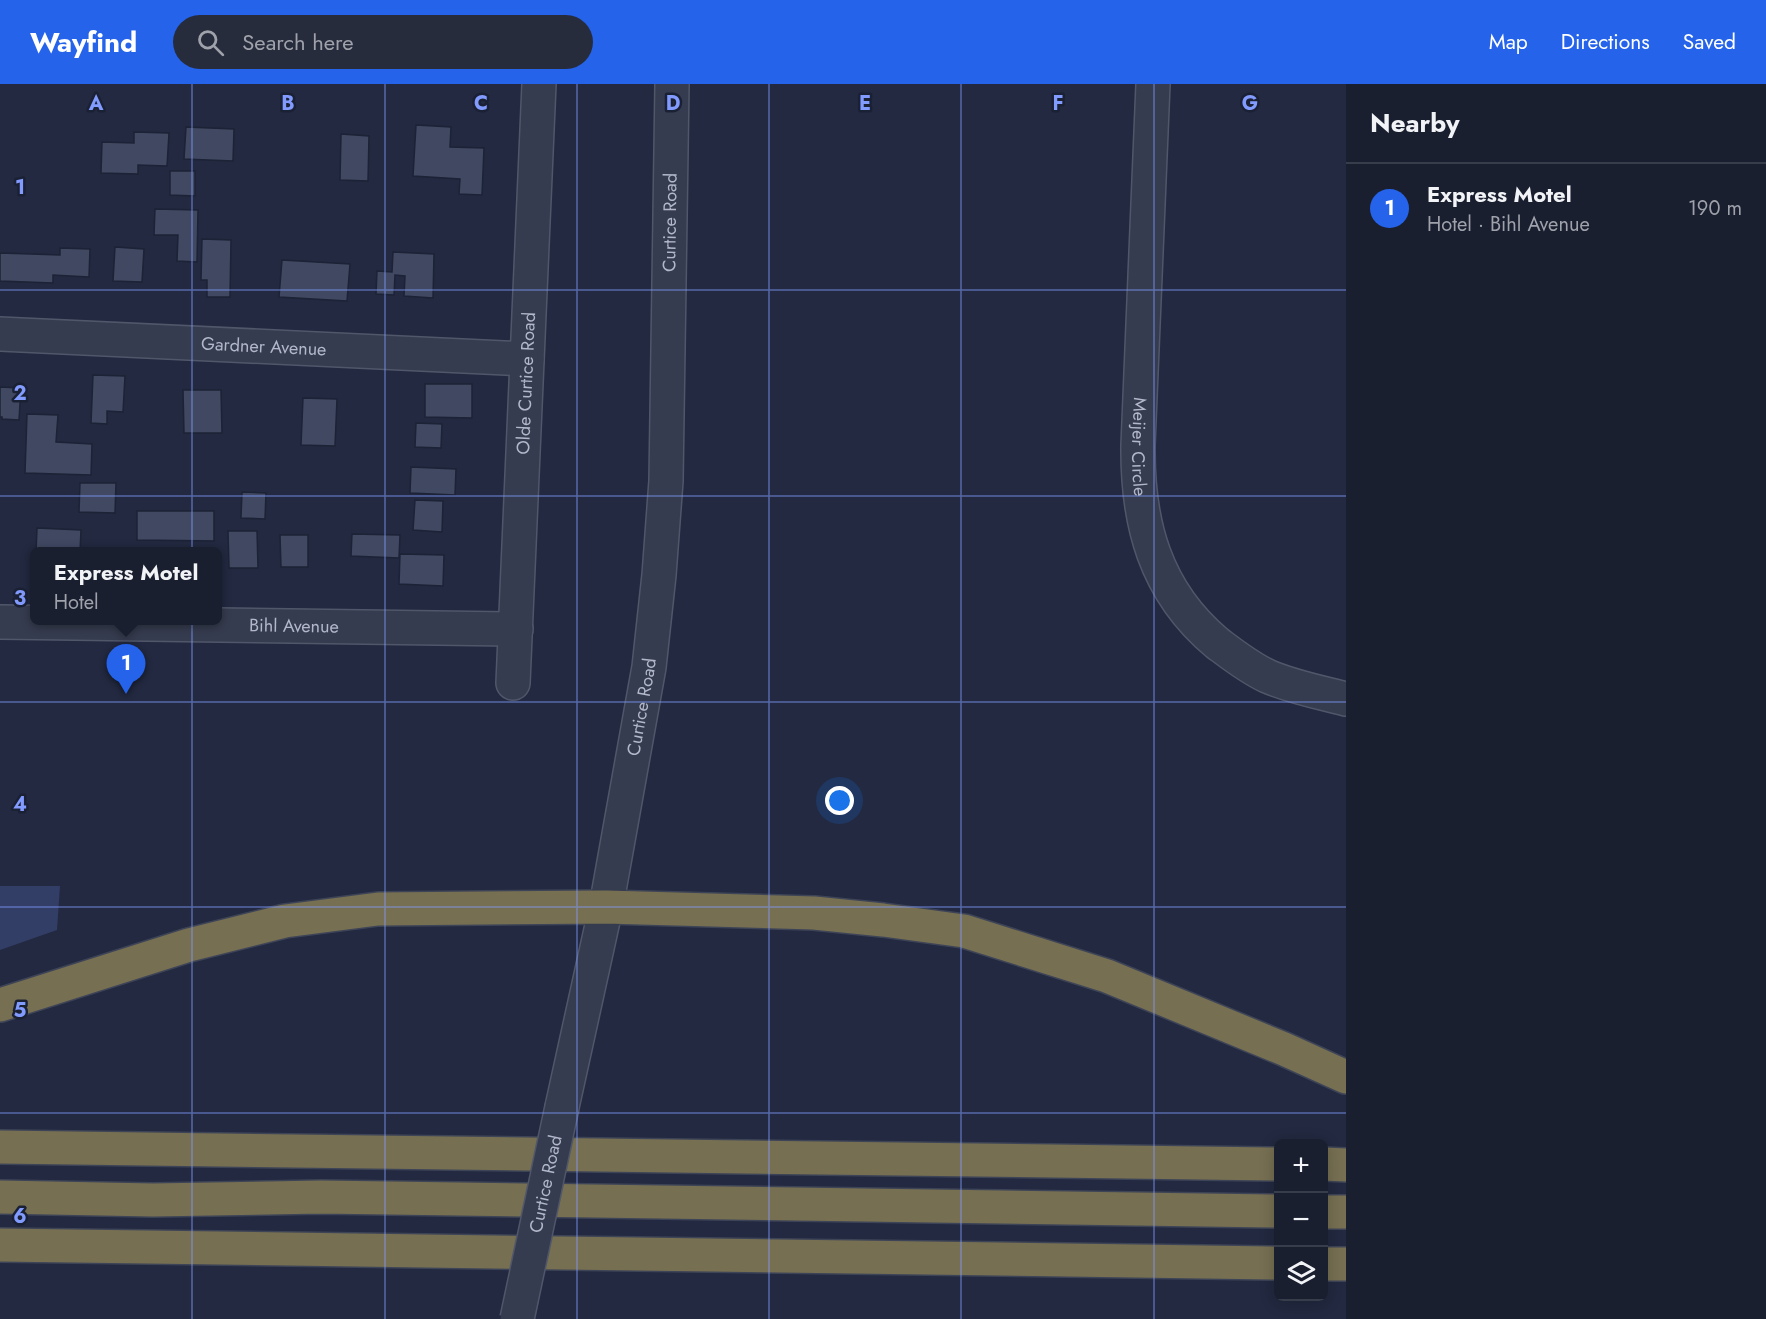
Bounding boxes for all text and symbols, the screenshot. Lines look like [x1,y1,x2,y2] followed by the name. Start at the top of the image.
[173,15,593,69] search box
[30,22,137,63] text: Wayfind
[194,26,227,59] icon: search
[242,26,354,58] text: Search here
[1489,27,1528,57] text: Map
[1561,27,1650,57] text: Directions
[1683,27,1736,57] text: Saved
[88,89,104,118] text: A
[281,89,295,118] text: B
[474,89,488,118] text: C
[666,89,680,118] text: D
[859,89,871,118] text: E
[1052,89,1064,118] text: F
[1242,89,1258,118] text: G
[1370,104,1459,142] text: Nearby
[15,173,25,202] text: 1
[656,173,684,272] street label: Curtice Road
[1427,178,1572,210] text: Express Motel
[1384,194,1395,223] text: 1
[1688,194,1742,223] text: 190 m
[1427,210,1590,239] text: Hotel · Bihl Avenue
[510,312,542,455] street label: Olde Curtice Road
[200,331,327,362] street label: Gardner Avenue
[13,379,27,408] text: 2
[1125,397,1153,498] street label: Meijer Circle
[30,547,222,625] popup
[54,556,198,588] text: Express Motel
[14,584,26,613] text: 3
[54,588,99,617] text: Hotel
[249,612,339,640] street label: Bihl Avenue
[106,644,146,694] pin: 1
[620,657,663,758] street label: Curtice Road
[825,786,854,815] your location
[13,790,27,819] text: 4
[14,996,27,1025] text: 5
[523,1133,569,1235] street label: Curtice Road
[1274,1139,1328,1301] map controls
[1274,1139,1328,1193] button: +
[1274,1193,1328,1247] button: −
[13,1202,27,1231] text: 6
[1274,1247,1328,1301] button: layers

